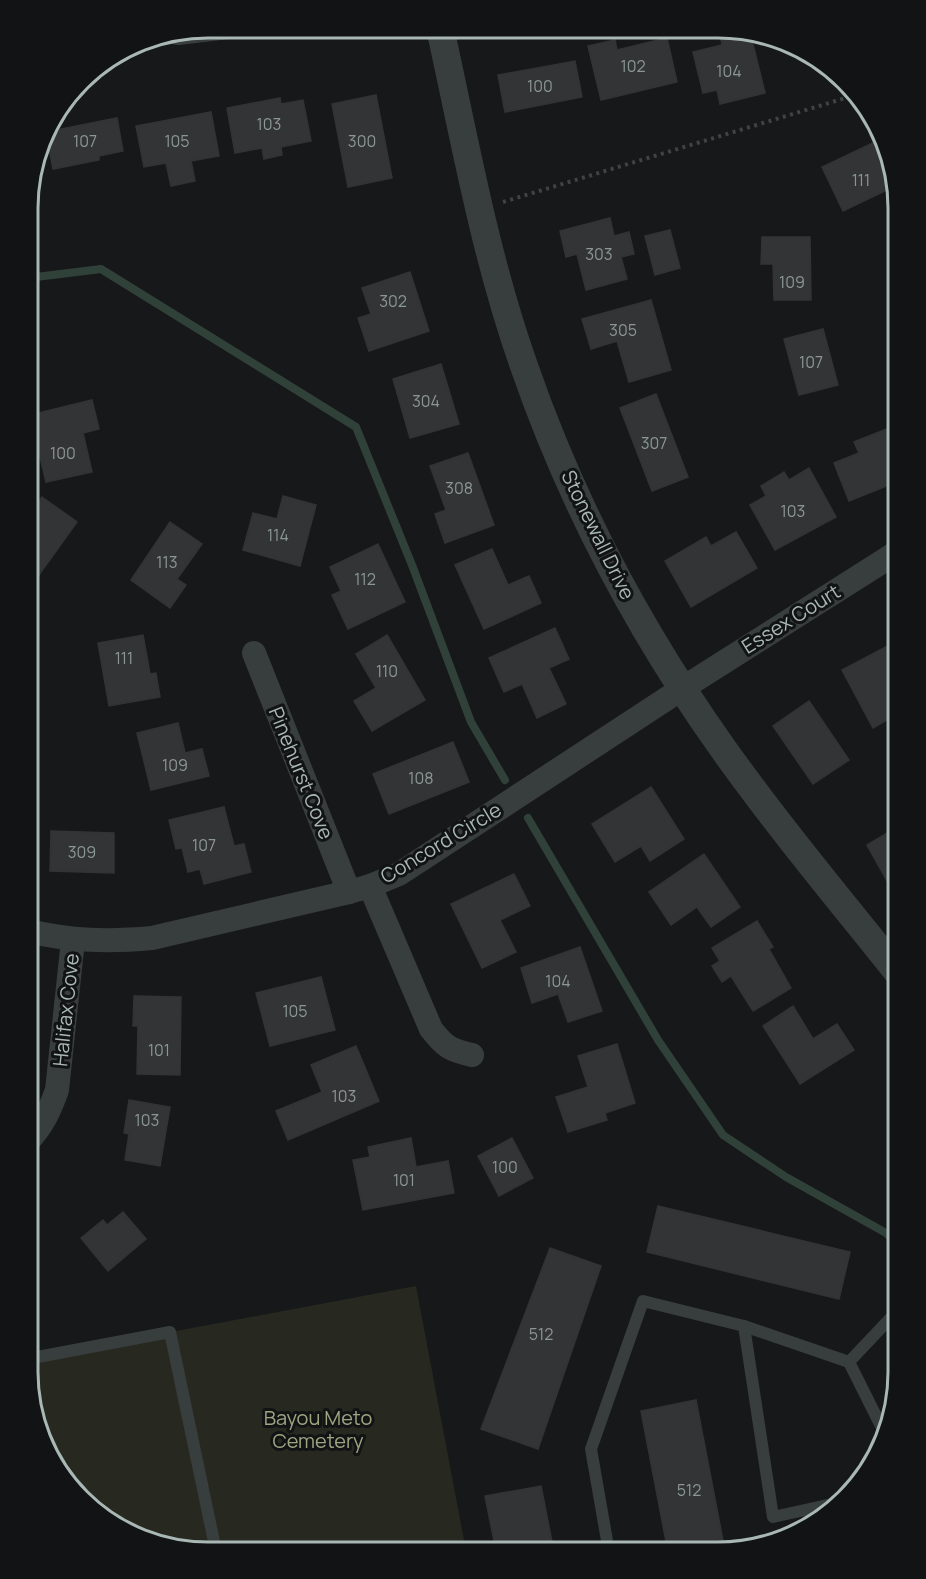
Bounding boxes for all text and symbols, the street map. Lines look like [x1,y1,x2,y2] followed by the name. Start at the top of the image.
[620,55,646,77] house number: 102
[716,60,742,82] house number: 104
[527,75,553,97] house number: 100
[257,113,281,135] house number: 103
[73,130,97,152] house number: 107
[164,130,190,152] house number: 105
[348,130,376,152] house number: 300
[852,169,870,191] house number: 111
[585,243,613,265] house number: 303
[779,271,805,293] house number: 109
[379,290,407,312] house number: 302
[609,319,637,341] house number: 305
[799,351,823,373] house number: 107
[412,390,440,412] house number: 304
[641,432,667,454] house number: 307
[50,442,76,464] house number: 100
[555,466,641,604] street label: Stonewall Drive
[445,477,473,499] house number: 308
[781,500,805,522] house number: 103
[267,524,289,546] house number: 114
[156,551,178,573] house number: 113
[354,568,376,590] house number: 112
[736,578,845,660] street label: Essex Court
[115,647,133,669] house number: 111
[376,660,398,682] house number: 110
[263,703,340,843] street label: Pinehurst Cove
[162,754,188,776] house number: 109
[408,767,434,789] house number: 108
[375,796,506,889] street label: Concord Circle
[192,834,216,856] house number: 107
[68,841,96,863] house number: 309
[46,952,85,1068] street label: Halifax Cove
[545,970,571,992] house number: 104
[282,1000,308,1022] house number: 105
[148,1039,170,1061] house number: 101
[332,1085,356,1107] house number: 103
[135,1109,159,1131] house number: 103
[492,1156,518,1178] house number: 100
[393,1169,415,1191] house number: 101
[529,1323,553,1345] house number: 512
[264,1404,372,1454] park label: Bayou Meto Cemetery
[677,1479,701,1501] house number: 512

